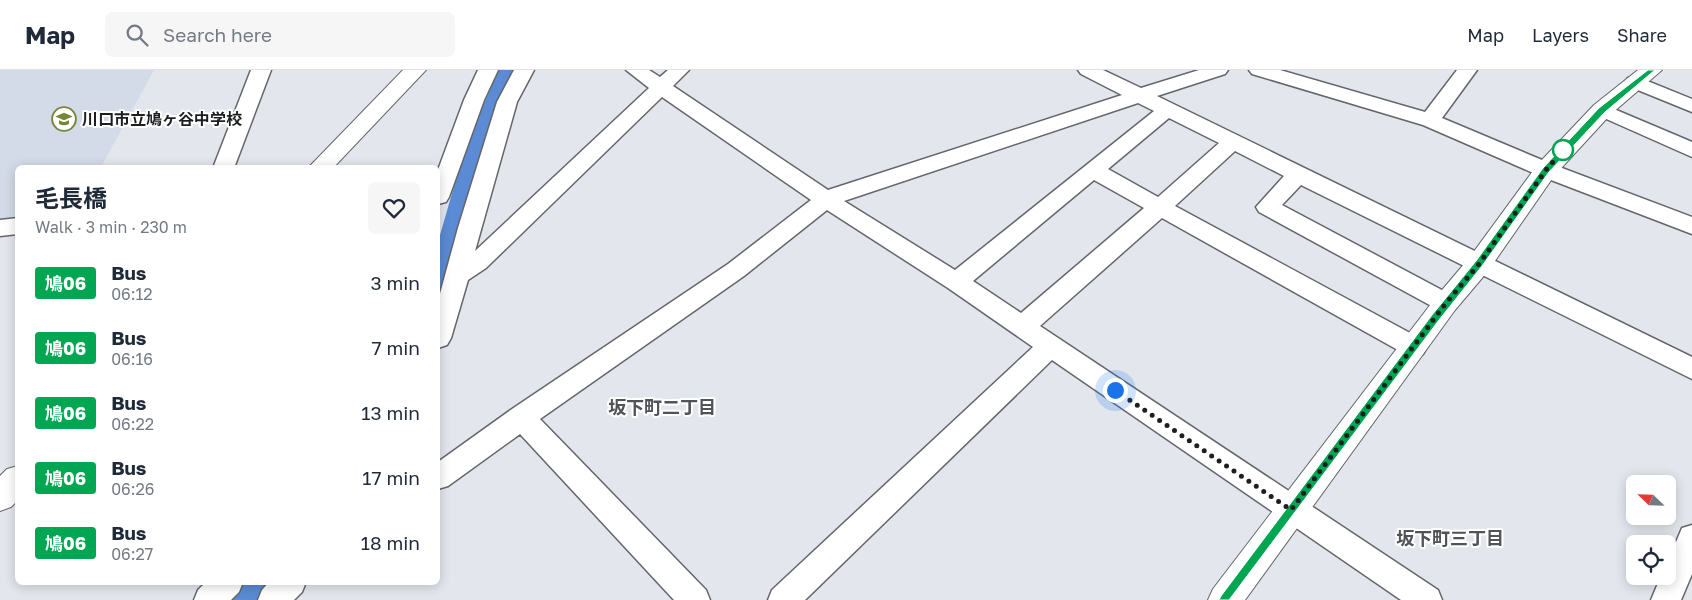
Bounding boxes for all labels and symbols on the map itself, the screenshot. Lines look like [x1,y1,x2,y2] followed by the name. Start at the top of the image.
[51,106,77,132] school or university icon: 川口市立鳩ヶ谷中学校
[82,109,242,129] place label: 川口市立鳩ヶ谷中学校
[1552,139,1574,161] unlabelled marker
[1103,378,1128,403] your location
[608,396,716,418] district label: 坂下町二丁目
[1626,475,1676,525] north arrow
[1396,527,1504,549] district label: 坂下町三丁目

